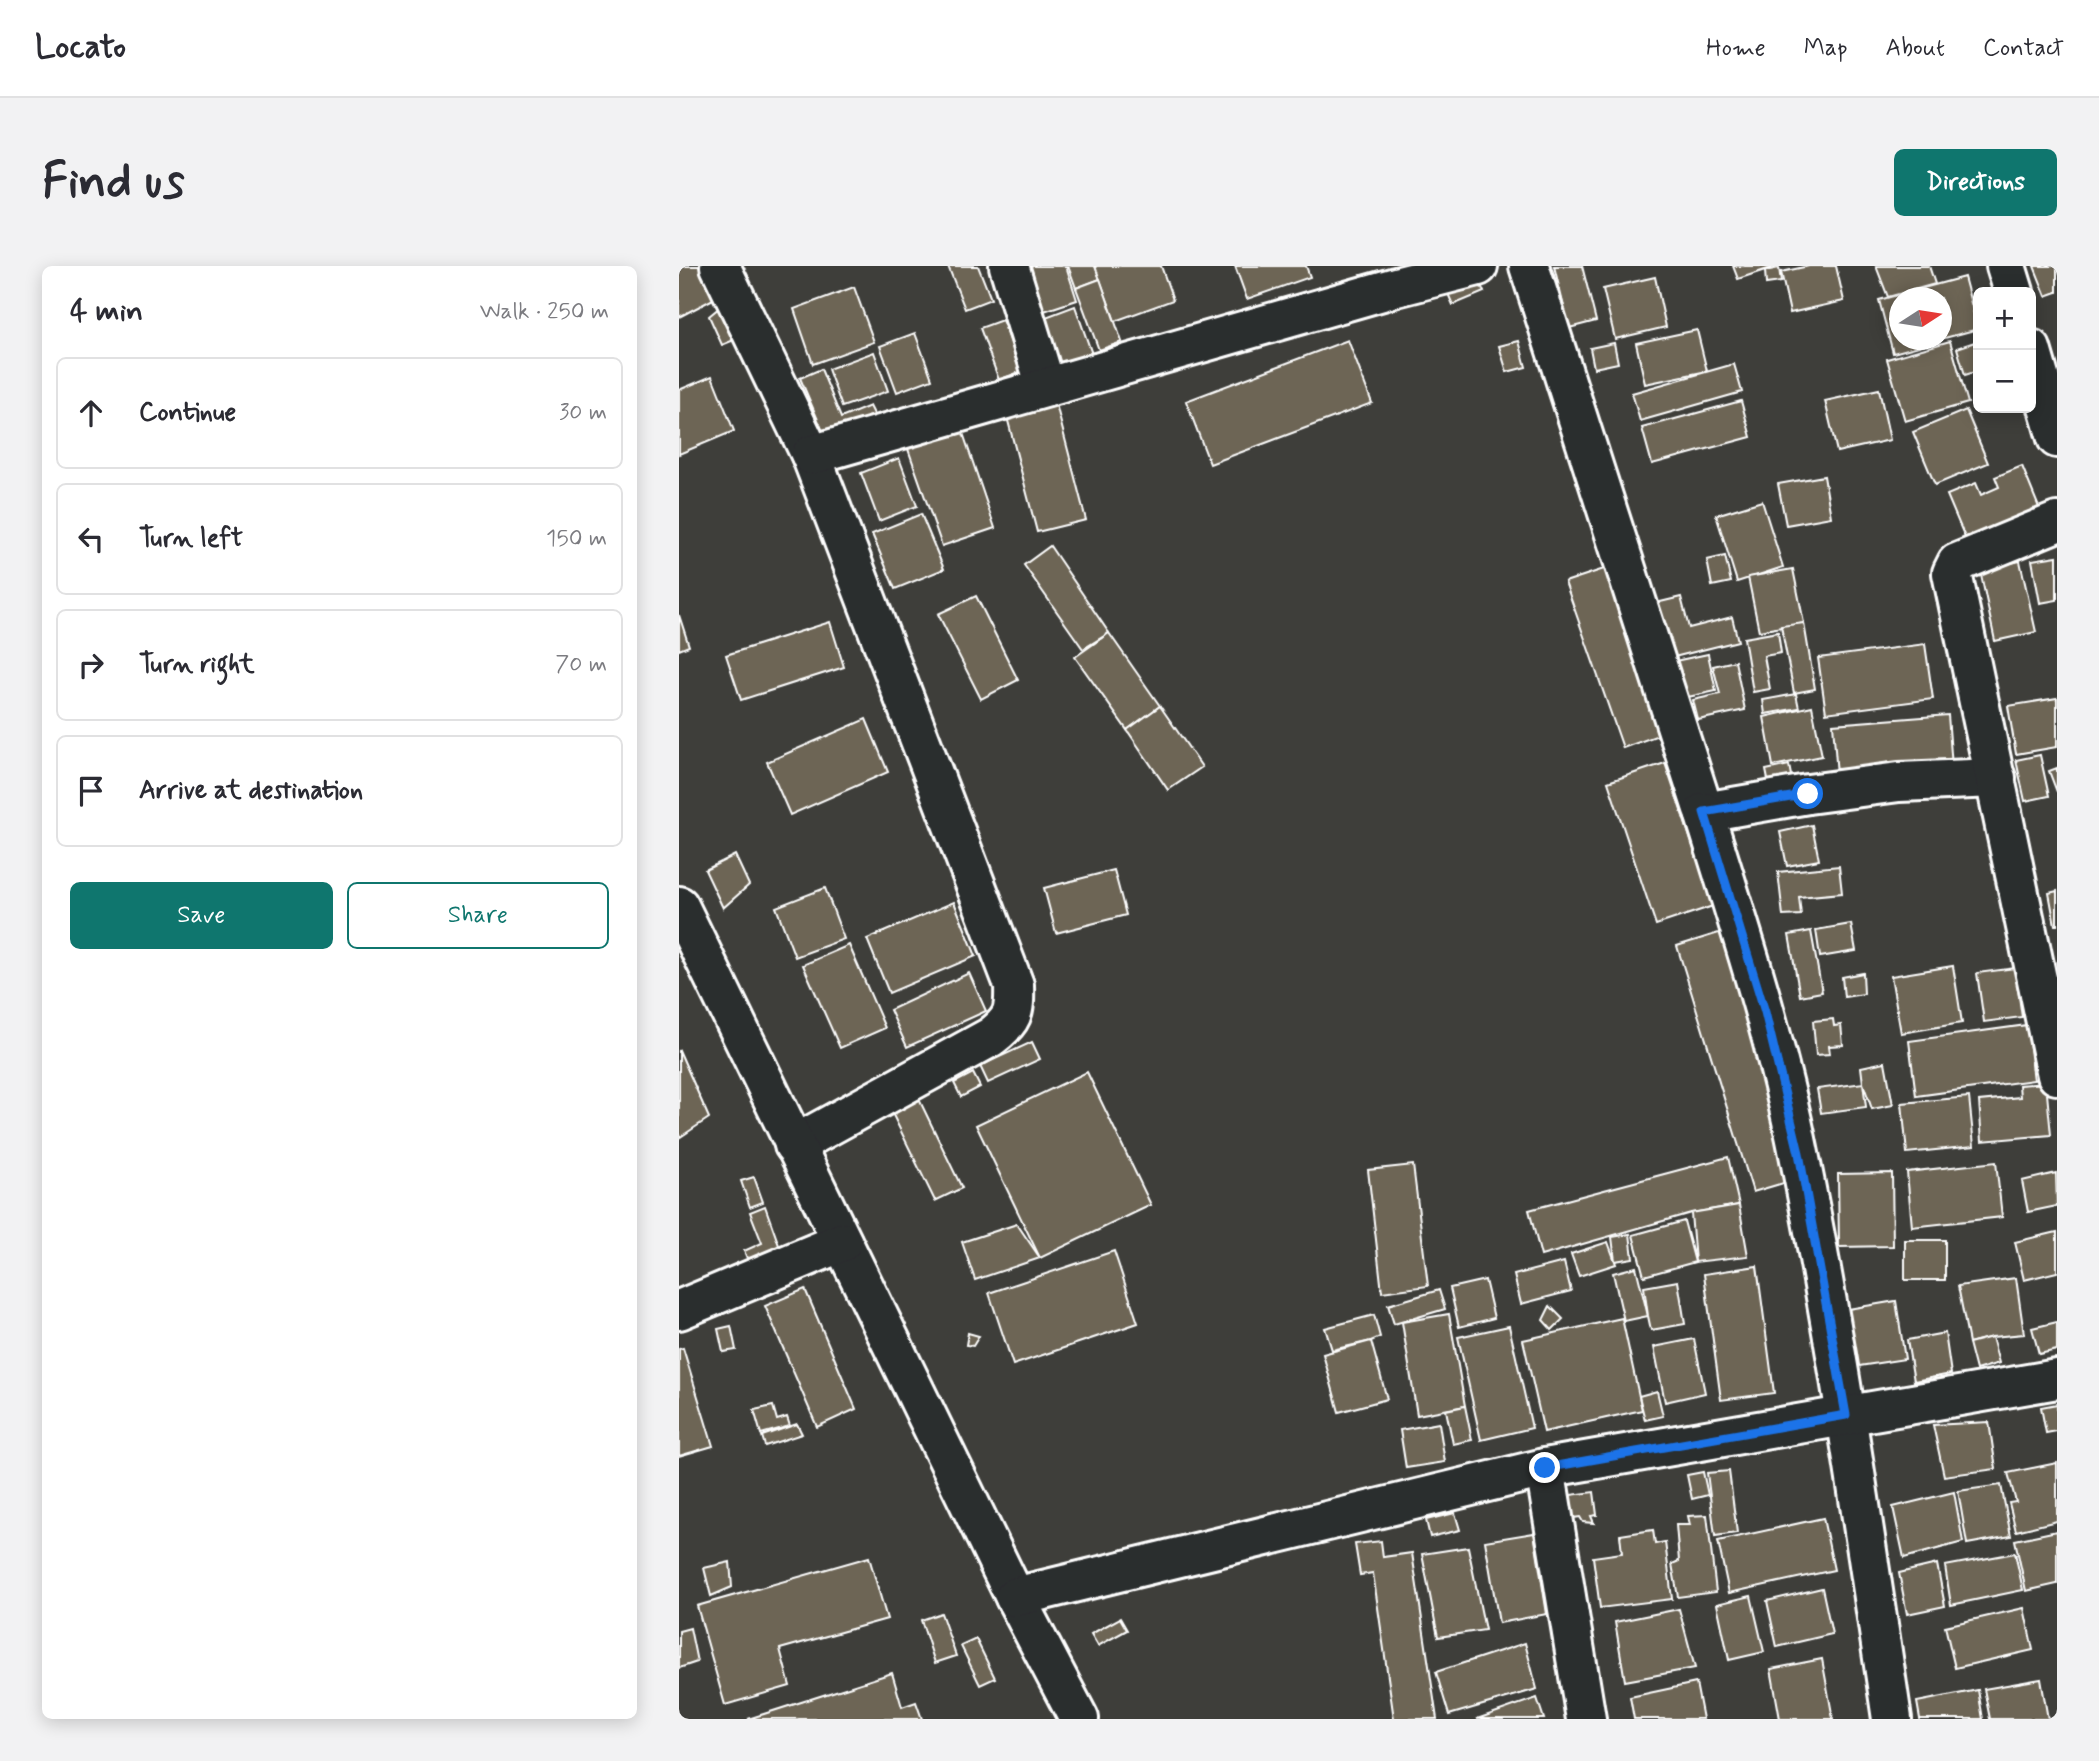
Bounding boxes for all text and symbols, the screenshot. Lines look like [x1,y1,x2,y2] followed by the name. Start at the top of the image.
[35,26,126,70] text: Locato
[1706,33,1766,64] text: Home
[1804,33,1848,64] text: Map
[1886,33,1945,64] text: About
[1983,33,2064,64] text: Contact
[1894,149,2057,216] button: Directions
[42,150,185,215] text: Find us
[1889,287,1952,350] north arrow
[1973,287,2036,413] map controls
[1973,287,2036,350] button: +
[70,292,143,331] text: 4 min
[480,297,609,327] text: Walk · 250 m
[1973,350,2036,413] button: −
[72,394,110,432] icon: ahead
[139,396,236,430] text: Continue
[559,398,607,428] text: 30 m
[72,520,110,558] icon: left
[139,522,243,556] text: Turn left
[546,524,607,554] text: 150 m
[72,646,110,684] icon: right
[139,648,255,682] text: Turn right
[555,650,607,680] text: 70 m
[72,772,110,810] icon: arrive
[139,774,363,808] text: Arrive at destination
[1792,778,1823,809] route start
[70,882,333,949] button: Save
[347,882,609,949] button: Share
[1529,1452,1560,1483] route end

